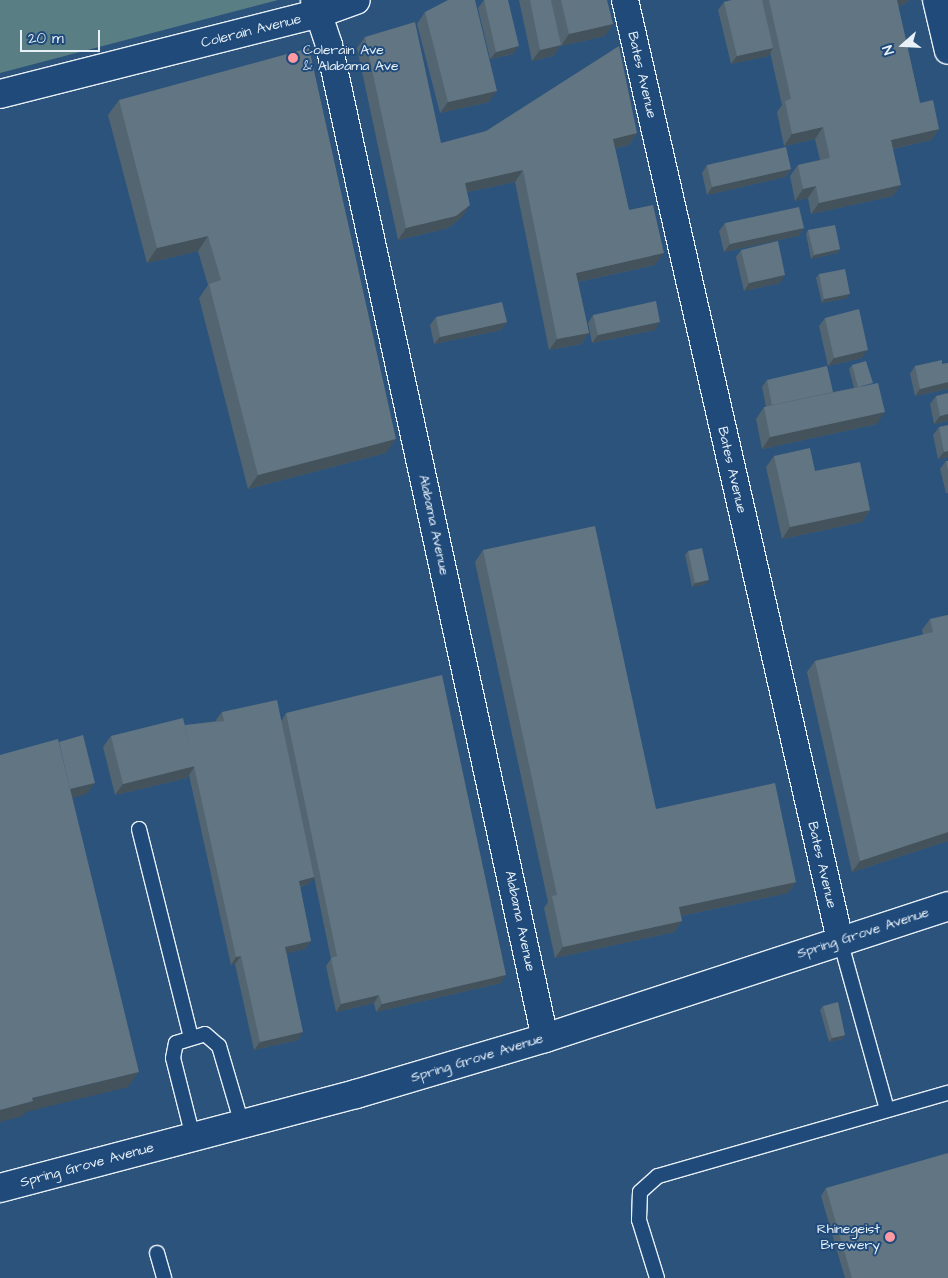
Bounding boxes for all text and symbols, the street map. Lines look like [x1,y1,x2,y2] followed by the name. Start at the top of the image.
[199,10,303,52] street label: Colerain Avenue
[22,20,102,52] scale bar
[878,20,928,70] north arrow
[28,28,64,49] text: 20 m
[624,30,660,120] street label: Bates Avenue
[303,42,399,74] place label: Colerain Ave & Alabama Ave
[878,42,900,57] text: N
[287,52,299,64] marker: Colerain Ave & Alabama Ave
[714,425,750,515] street label: Bates Avenue
[415,473,453,577] street label: Alabama Avenue
[804,820,840,910] street label: Bates Avenue
[501,869,539,973] street label: Alabama Avenue
[795,904,931,962] street label: Spring Grove Avenue
[409,1030,545,1086] street label: Spring Grove Avenue
[18,1139,156,1191] street label: Spring Grove Avenue
[817,1221,880,1254] place label: Rhinegeist Brewery
[884,1231,896,1243] marker: Rhinegeist Brewery

